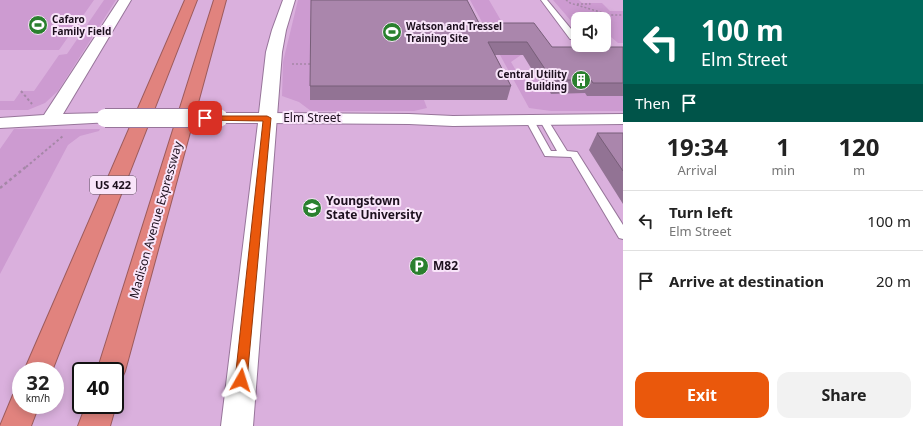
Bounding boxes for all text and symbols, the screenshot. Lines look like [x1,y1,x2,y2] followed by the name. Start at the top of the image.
[701,11,784,49] text: 100 m
[52,12,111,38] place label: Cafaro Family Field
[571,12,611,52] map controls
[571,12,611,52] button: sound
[27,14,49,36] sports icon: Cafaro Family Field
[635,16,687,68] icon: left
[406,19,502,45] place label: Watson and Tressel Training Site
[381,21,403,43] sports icon: Watson and Tressel Training Site
[701,47,787,71] text: Elm Street
[497,67,567,93] place label: Central Utility Building
[570,69,592,91] building icon: Central Utility Building
[678,92,700,114] icon: arrive
[635,93,670,113] text: Then
[188,101,222,135] pin
[194,107,216,129] icon: arrive
[283,109,341,126] street label: Elm Street
[666,130,728,163] text: 19:34
[776,130,790,163] text: 1
[838,130,880,163] text: 120
[125,139,186,300] street label: Madison Avenue Expressway
[677,161,717,179] text: Arrival
[771,161,795,179] text: min
[853,161,865,179] text: m
[90,176,136,194] road number: US 422
[326,192,422,223] place label: Youngstown State University
[301,197,323,219] school or university icon: Youngstown State University
[669,202,733,222] text: Turn left
[635,210,657,232] icon: left
[867,211,911,231] text: 100 m
[669,222,731,240] text: Elm Street
[408,255,430,277] parking icon: M82
[433,257,458,274] place label: M82
[635,270,657,292] icon: arrive
[669,271,824,291] text: Arrive at destination
[876,271,911,291] text: 20 m
[220,359,262,401] position arrow
[72,362,124,414] speed limit sign: 40
[27,369,49,396] text: 32
[635,372,769,418] button: Exit
[777,372,911,418] button: Share
[26,391,50,405] text: km/h

